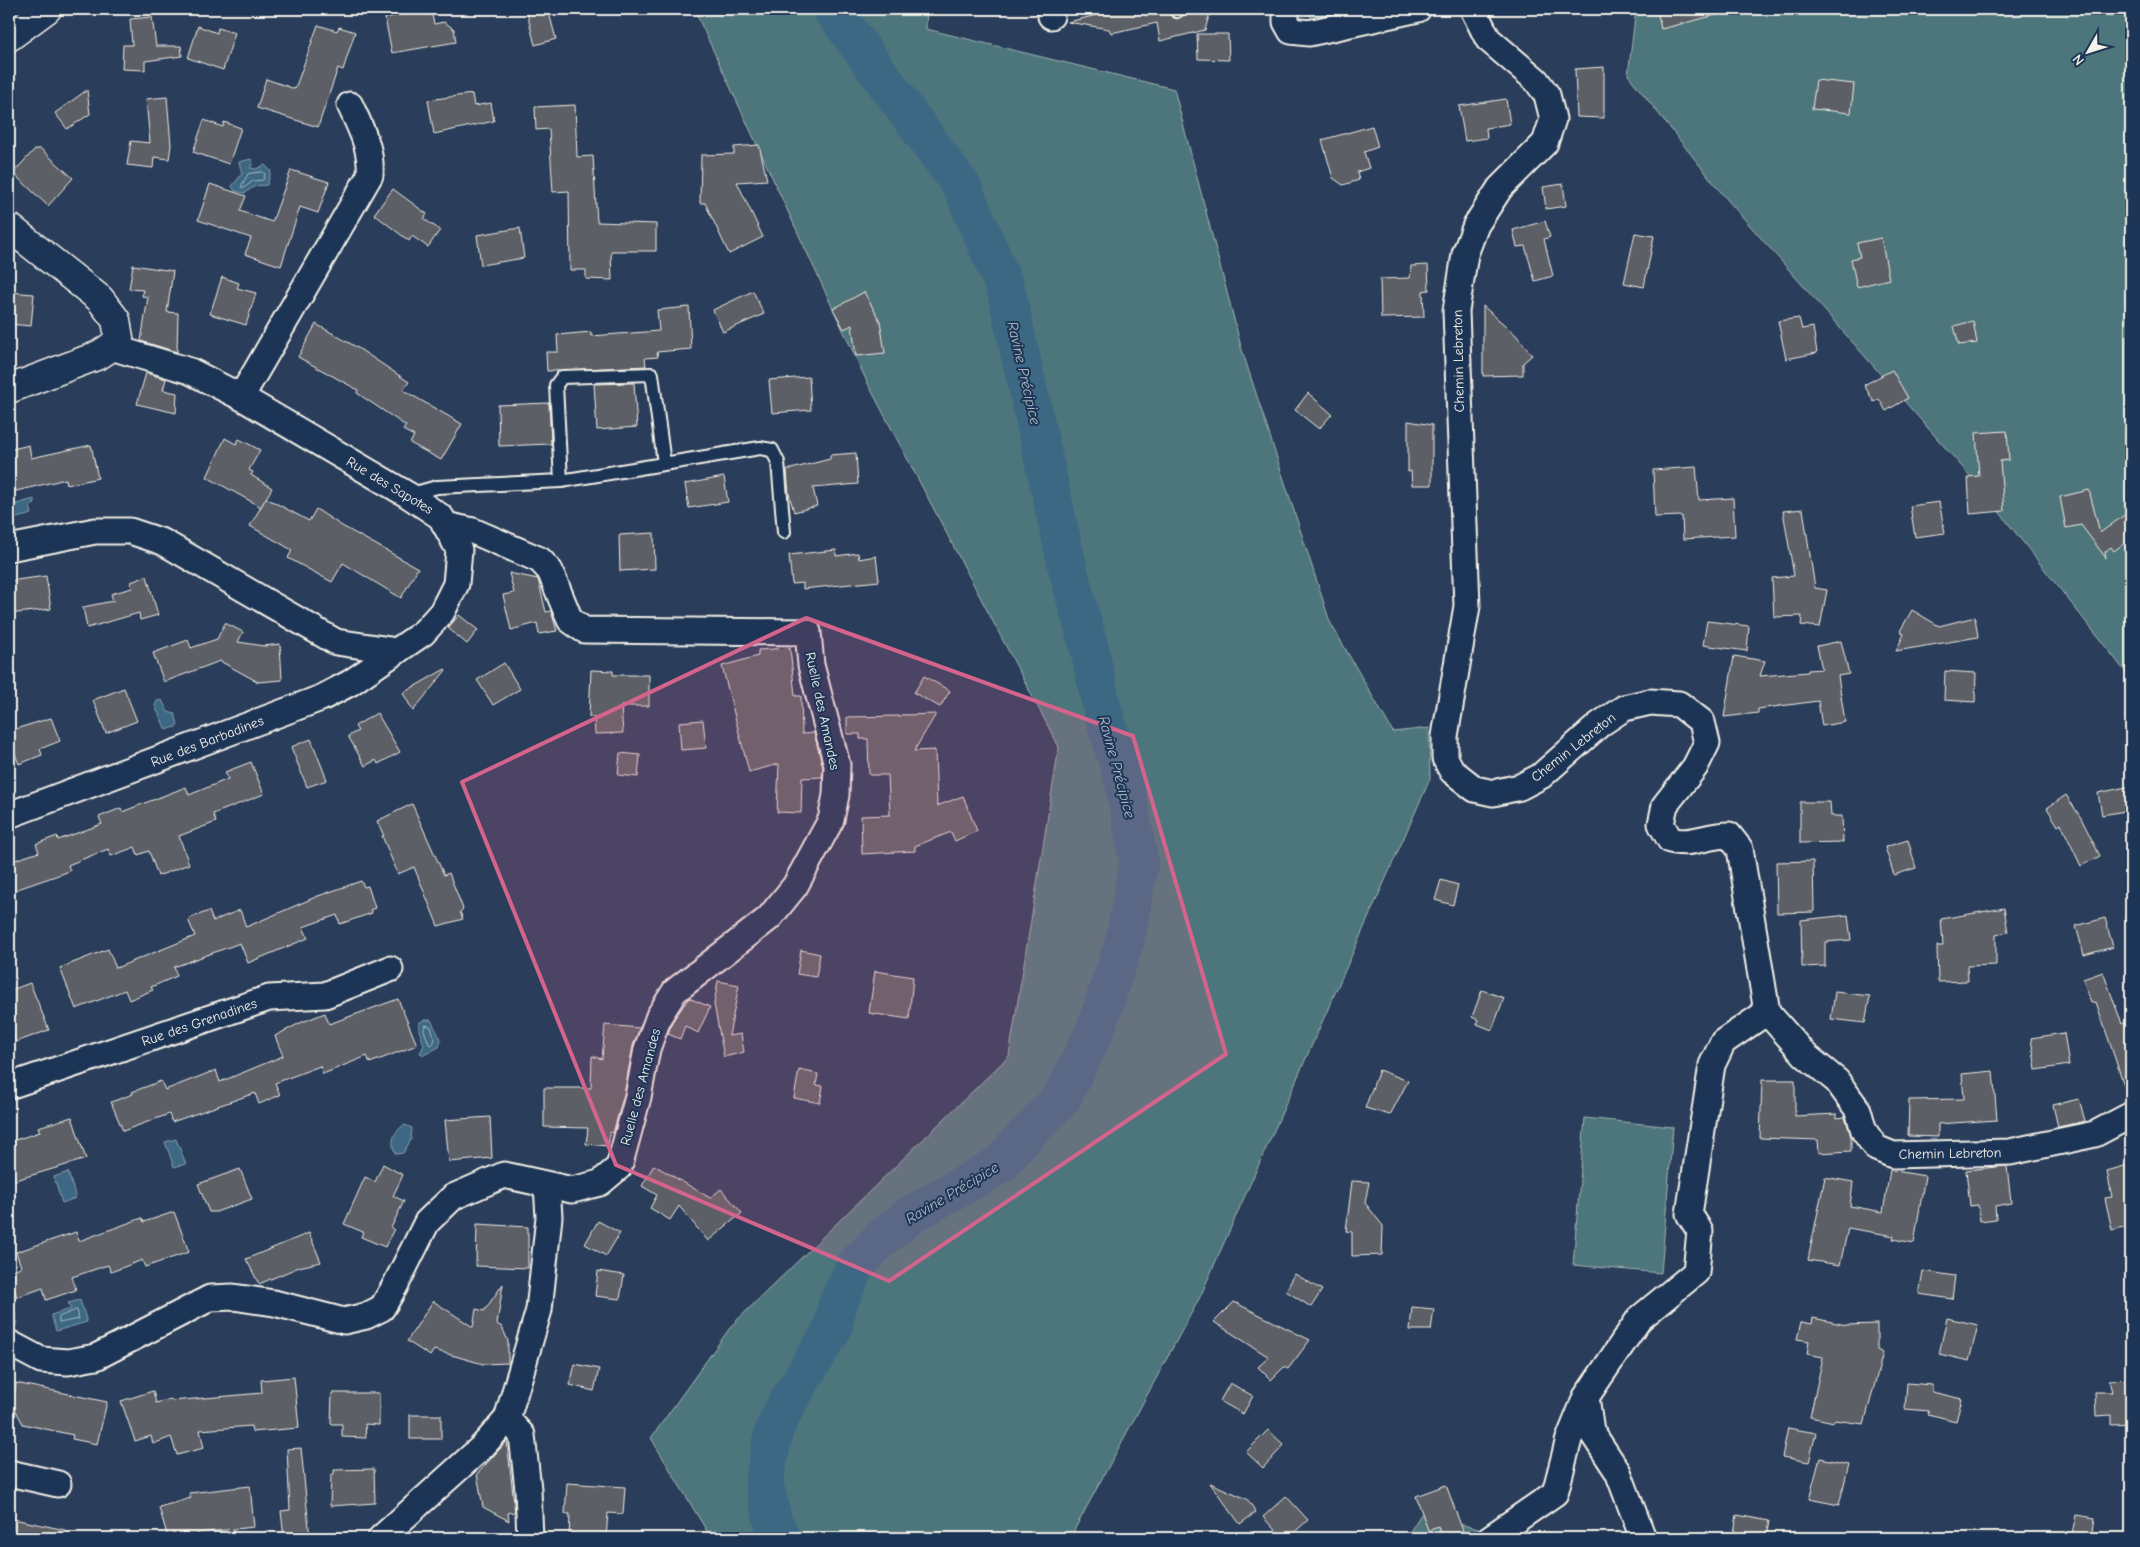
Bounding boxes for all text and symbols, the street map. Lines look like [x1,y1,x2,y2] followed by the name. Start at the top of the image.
[2062,28,2112,78] north arrow
[2069,51,2088,69] text: N
[1449,310,1468,412] street label: Chemin Lebreton
[1003,320,1045,427] water label: Ravine Précipice
[343,453,436,518] street label: Rue des Sapotes
[802,651,843,772] street label: Ruelle des Amandes
[1528,709,1619,786] street label: Chemin Lebreton
[148,712,266,771] street label: Rue des Barbadines
[1095,714,1139,821] water label: Ravine Précipice
[139,995,259,1050] street label: Rue des Grenadines
[617,1027,664,1147] street label: Ruelle des Amandes
[1899,1144,2001,1163] street label: Chemin Lebreton
[902,1158,1002,1228] water label: Ravine Précipice

